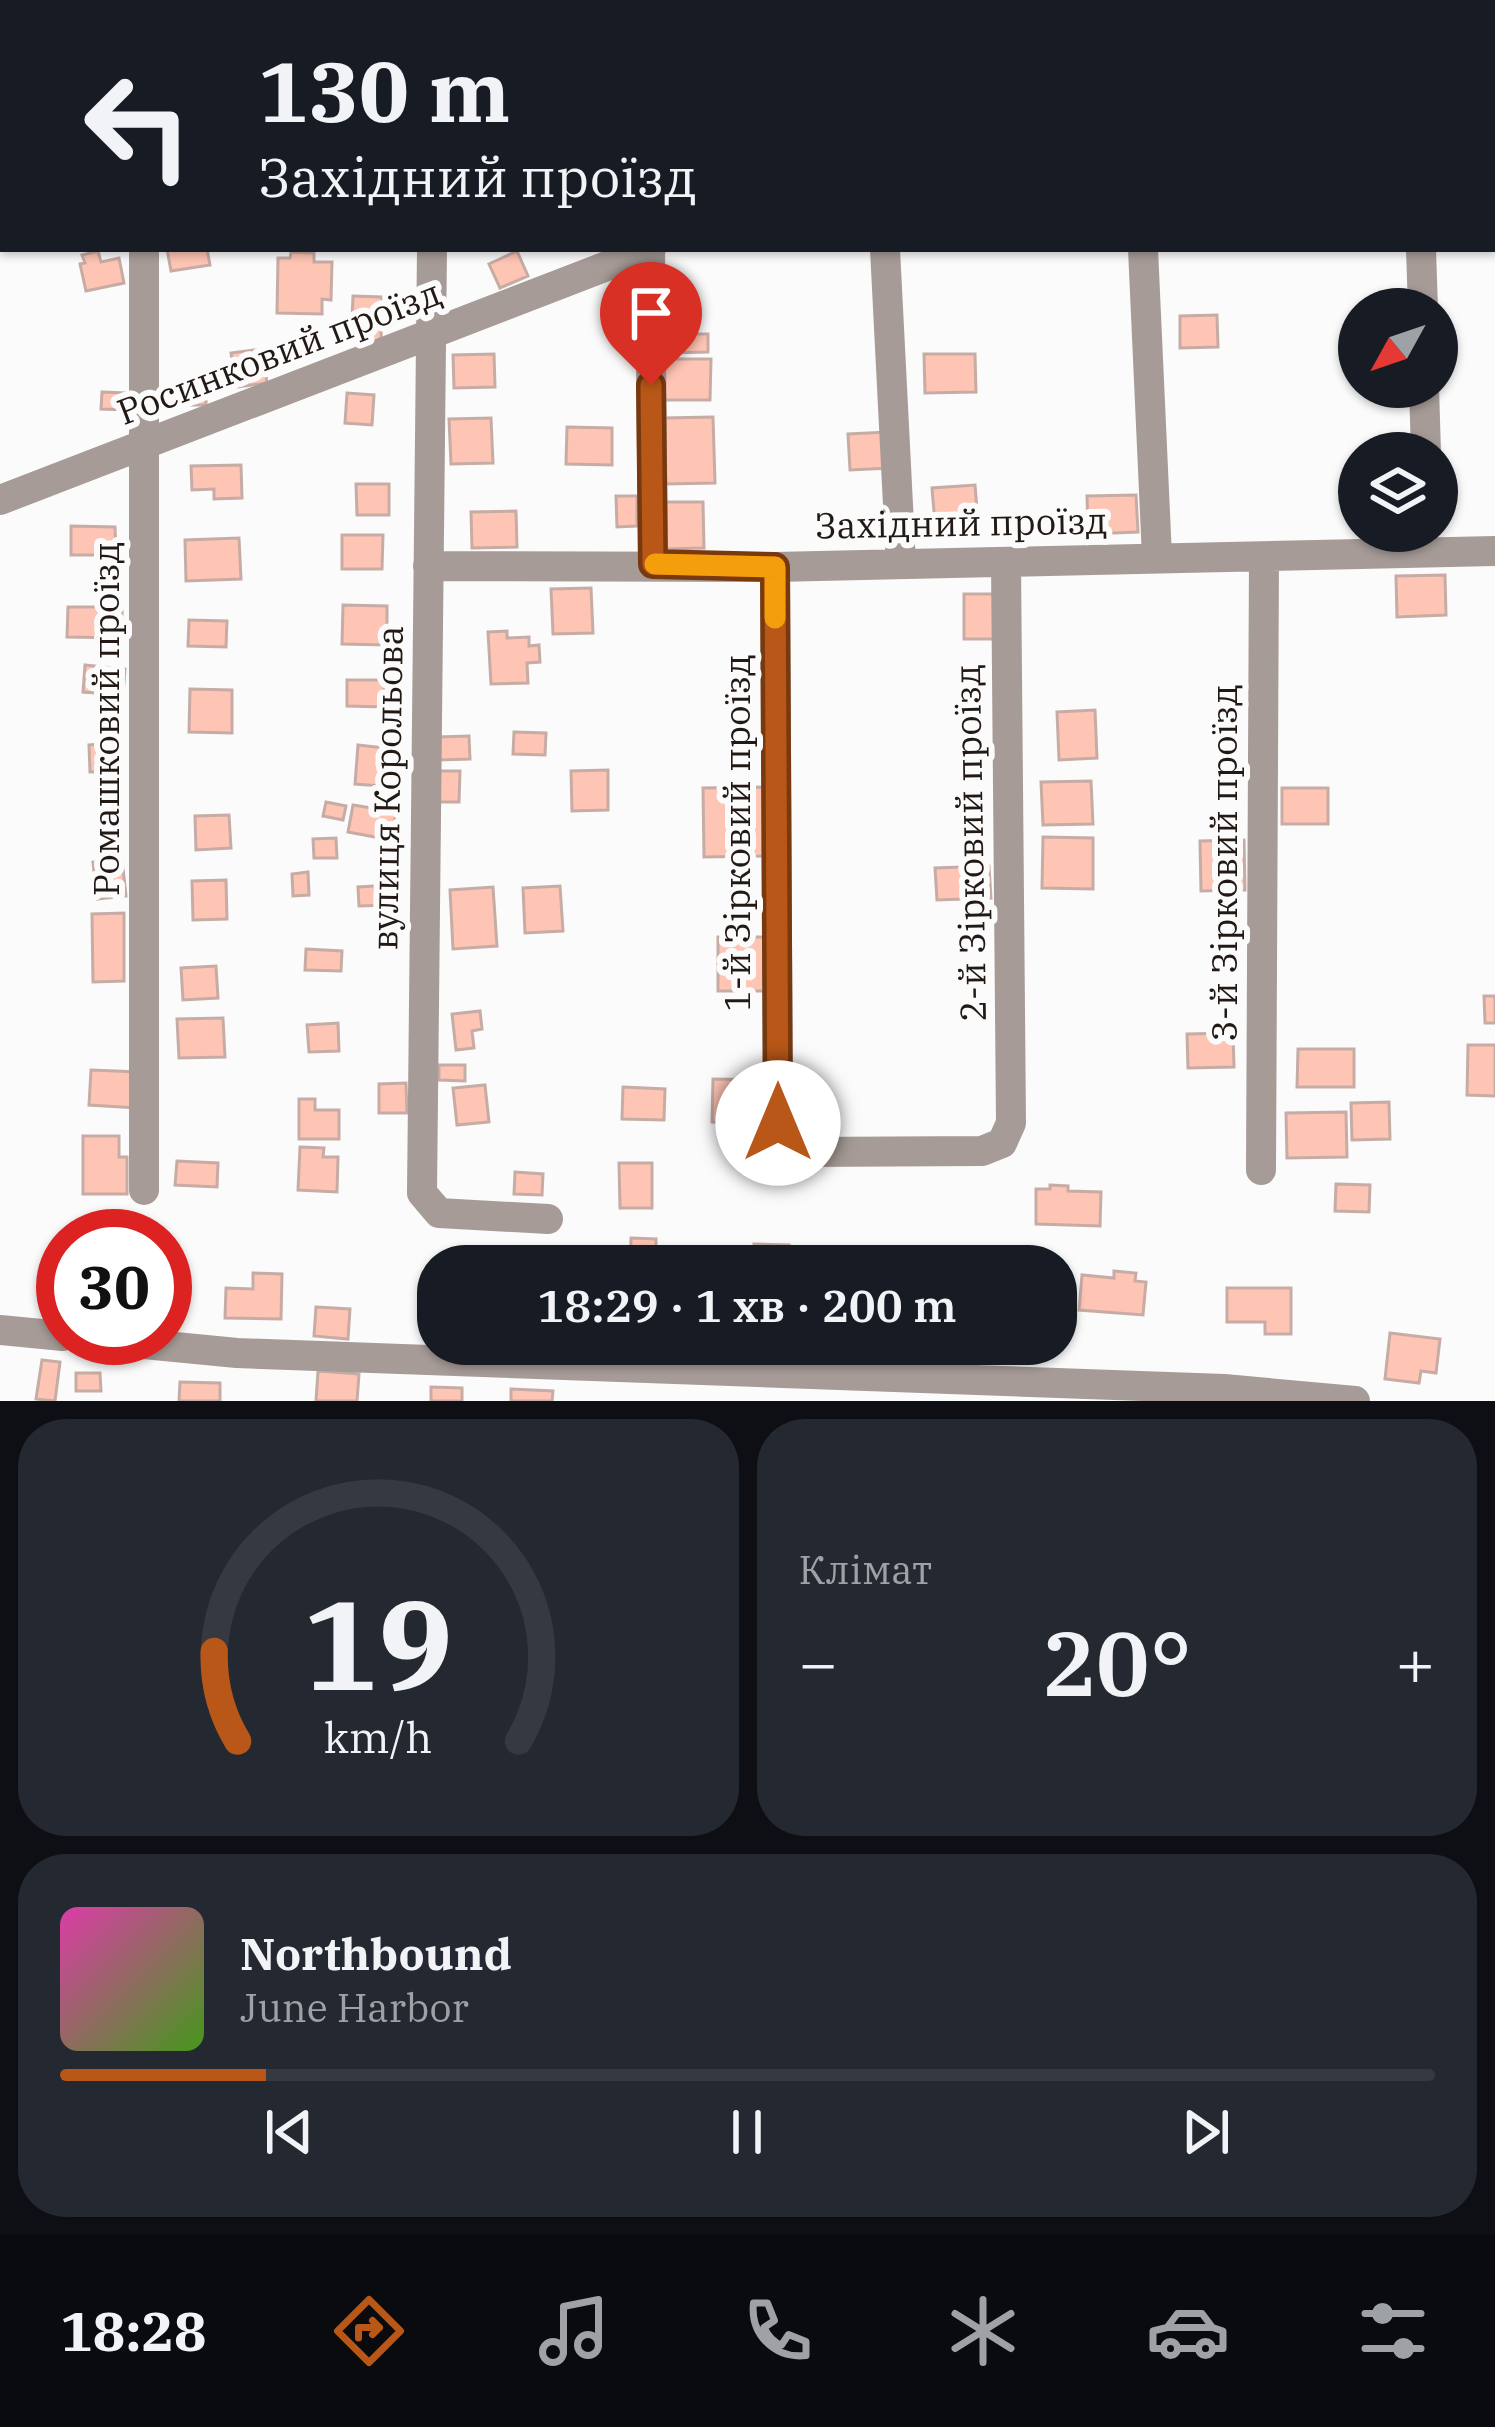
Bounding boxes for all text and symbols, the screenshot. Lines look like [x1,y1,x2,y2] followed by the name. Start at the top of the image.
[258,36,510,145] text: 130 m
[60,48,216,204] icon: left
[258,142,697,212] text: Західний проїзд
[600,262,702,385] pin
[110,268,447,435] street label: Росинковий проїзд
[618,280,684,346] icon: arrive
[1338,288,1458,408] north arrow
[1338,288,1458,552] map controls
[1338,432,1458,552] button: layers
[814,496,1108,549] street label: Західний проїзд
[82,542,129,896] street label: Ромашковий проїзд
[360,625,413,951] street label: вулиця Корольова
[713,654,760,1012] street label: 1-й Зірковий проїзд
[943,664,996,1022] street label: 2-й Зірковий проїзд
[1200,684,1247,1042] street label: 3-й Зірковий проїзд
[715,1060,841,1186] position arrow
[36,1209,192,1365] speed limit sign: 30
[537,1276,957,1334] text: 18:29 · 1 хв · 200 m
[799,1544,932,1595] text: Клімат
[303,1562,453,1724] text: 19
[1042,1604,1192,1721] text: 20°
[799,1619,838,1705] text: −
[1395,1619,1435,1705] text: +
[324,1708,432,1764] text: km/h
[240,1924,512,1982] text: Northbound
[240,1982,469,2033] text: June Harbor
[256,2099,322,2165] icon: previous
[714,2099,780,2165] icon: pause
[1173,2099,1239,2165] icon: next
[327,2289,411,2373] icon: directions
[532,2289,616,2373] icon: music
[736,2289,820,2373] icon: phone
[941,2289,1025,2373] icon: climate
[1146,2289,1230,2373] icon: car
[1351,2289,1435,2373] icon: filters
[60,2296,206,2366] text: 18:28

